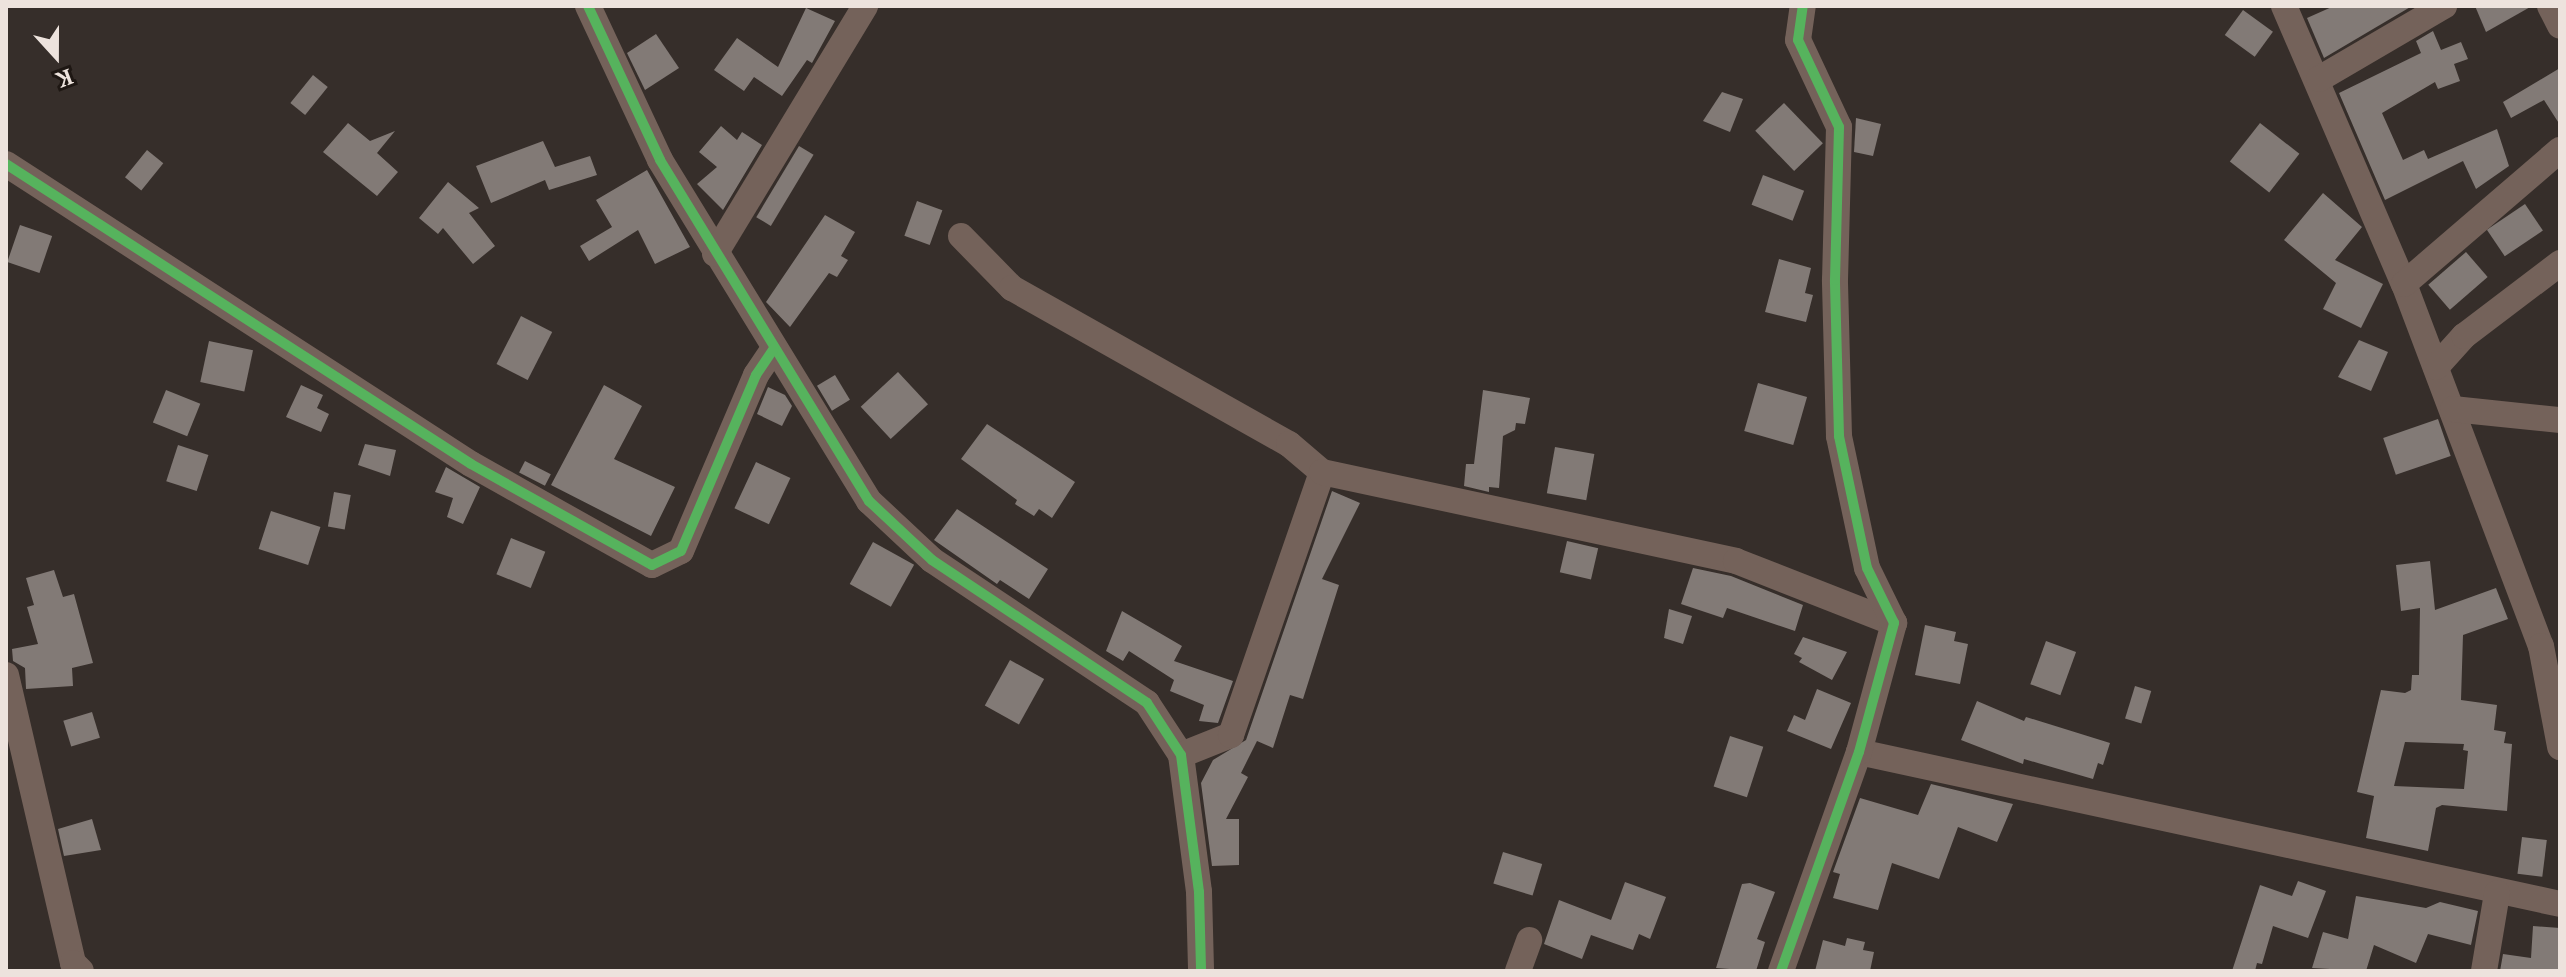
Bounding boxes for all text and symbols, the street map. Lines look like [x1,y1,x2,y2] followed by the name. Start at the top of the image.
[16,16,96,96] north arrow
[52,63,77,95] text: K

